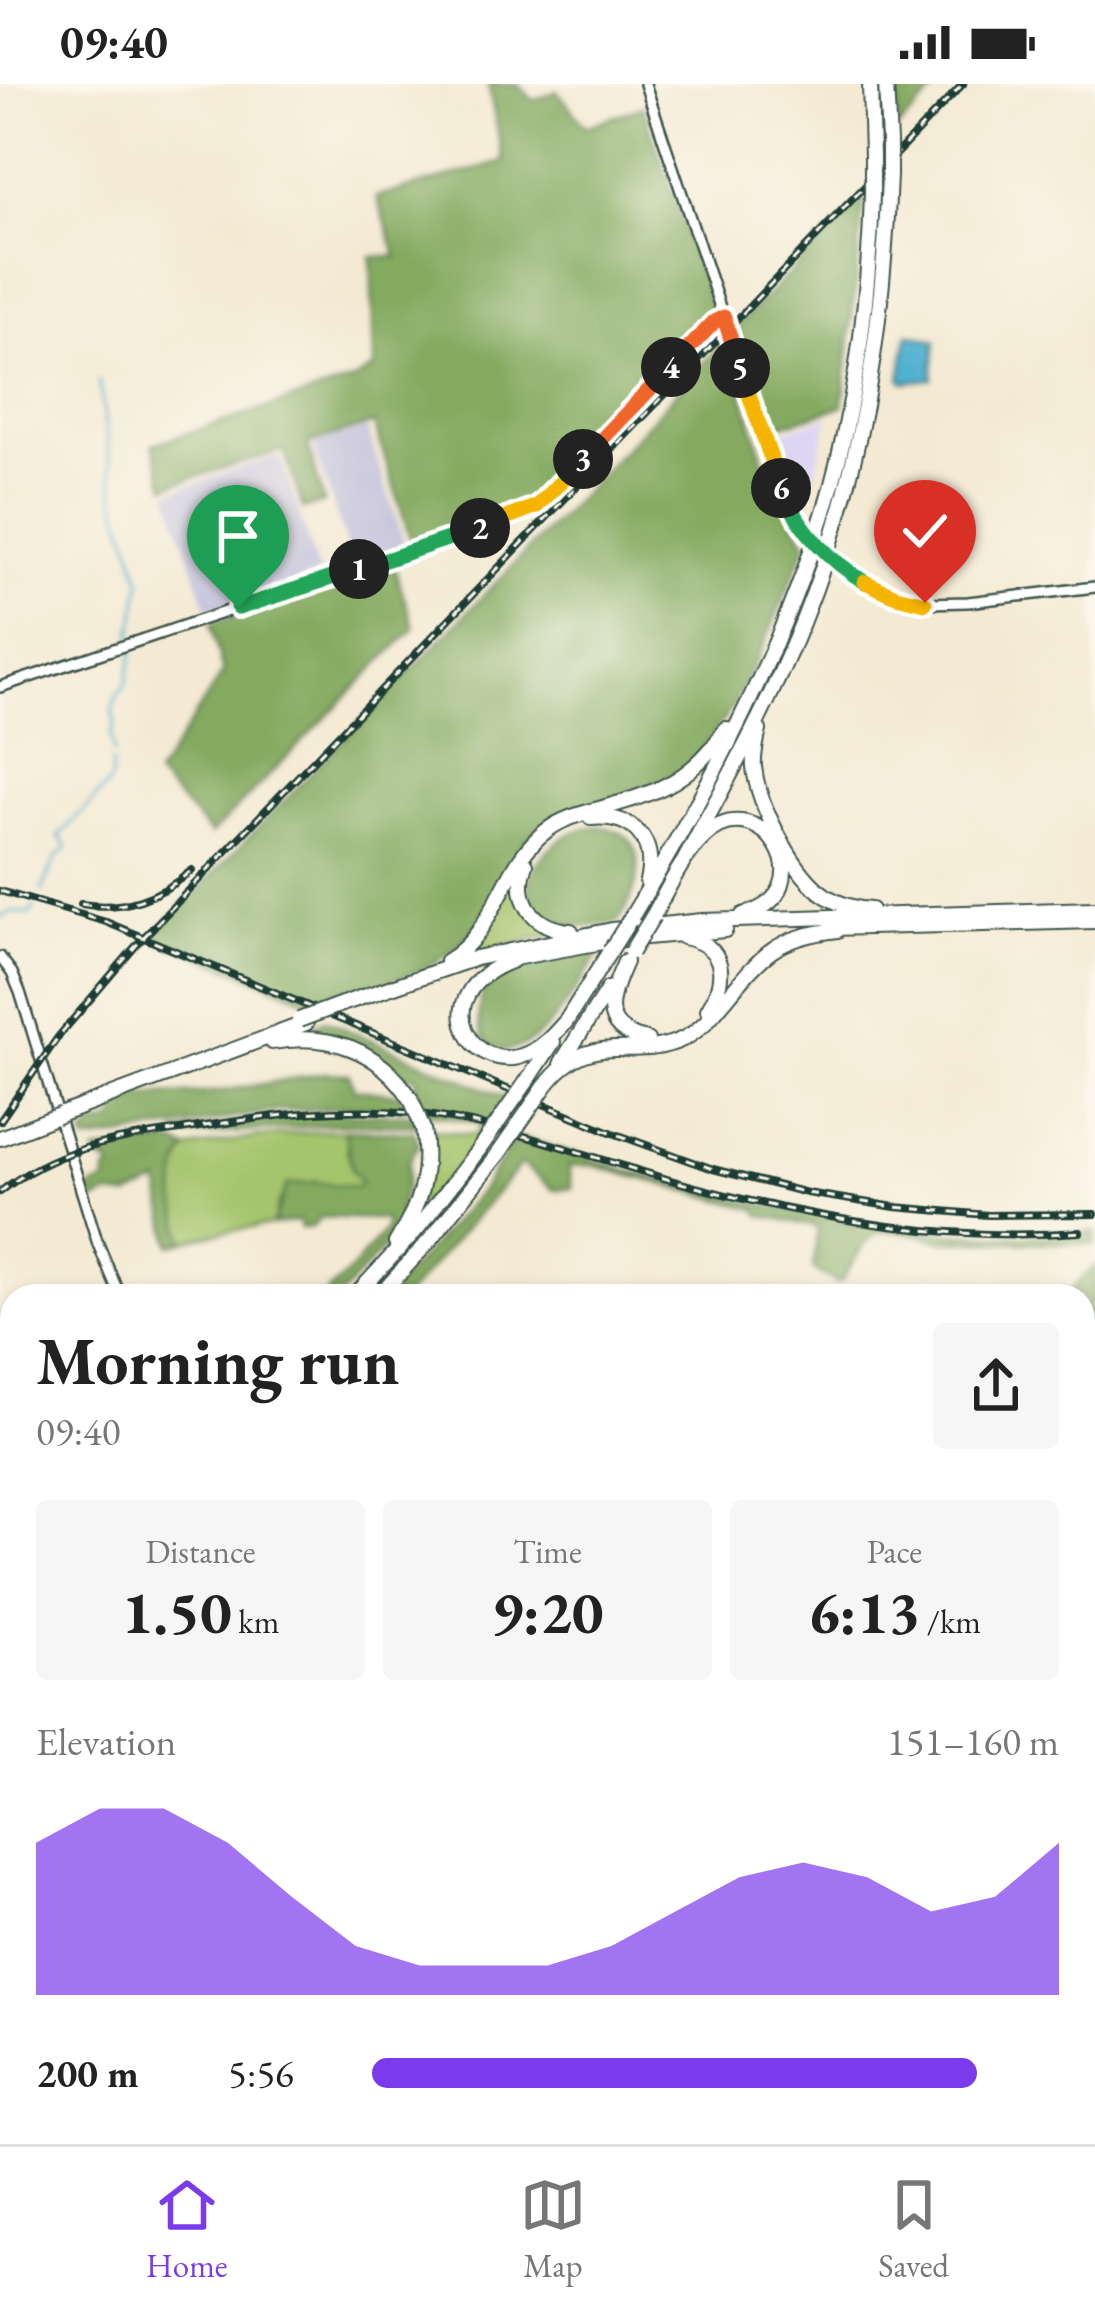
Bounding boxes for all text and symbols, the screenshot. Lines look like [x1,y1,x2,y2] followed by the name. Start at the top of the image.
[60,13,168,71] text: 09:40
[641,337,701,397] pin: 4
[710,338,770,398] pin: 5
[662,345,680,388] text: 4
[731,346,749,389] text: 5
[553,429,613,489] pin: 3
[574,437,592,480] text: 3
[751,458,811,518] pin: 6
[772,466,790,509] text: 6
[874,480,976,603] pin
[187,485,289,608] pin
[450,498,510,558] pin: 2
[892,498,958,564] icon: check
[205,503,271,569] icon: arrive
[471,506,489,549] text: 2
[329,539,389,599] pin: 1
[350,547,368,590] text: 1
[36,1318,400,1404] text: Morning run
[933,1323,1059,1449] button: share
[36,1406,121,1457] text: 09:40
[145,1530,256,1573] text: Distance
[513,1530,582,1573] text: Time
[867,1530,922,1573] text: Pace
[122,1573,232,1651] text: 1.50
[491,1573,604,1651] text: 9:20
[808,1573,920,1651] text: 6:13
[232,1600,279,1643] text: km
[920,1600,981,1643] text: /km
[36,1716,176,1767] text: Elevation
[887,1716,1059,1767] text: 151–160 m
[36,2048,139,2099] text: 200 m
[228,2048,294,2099] text: 5:56
[146,2172,228,2287] tab: Home
[520,2172,586,2287] tab: Map
[878,2172,949,2287] tab: Saved

